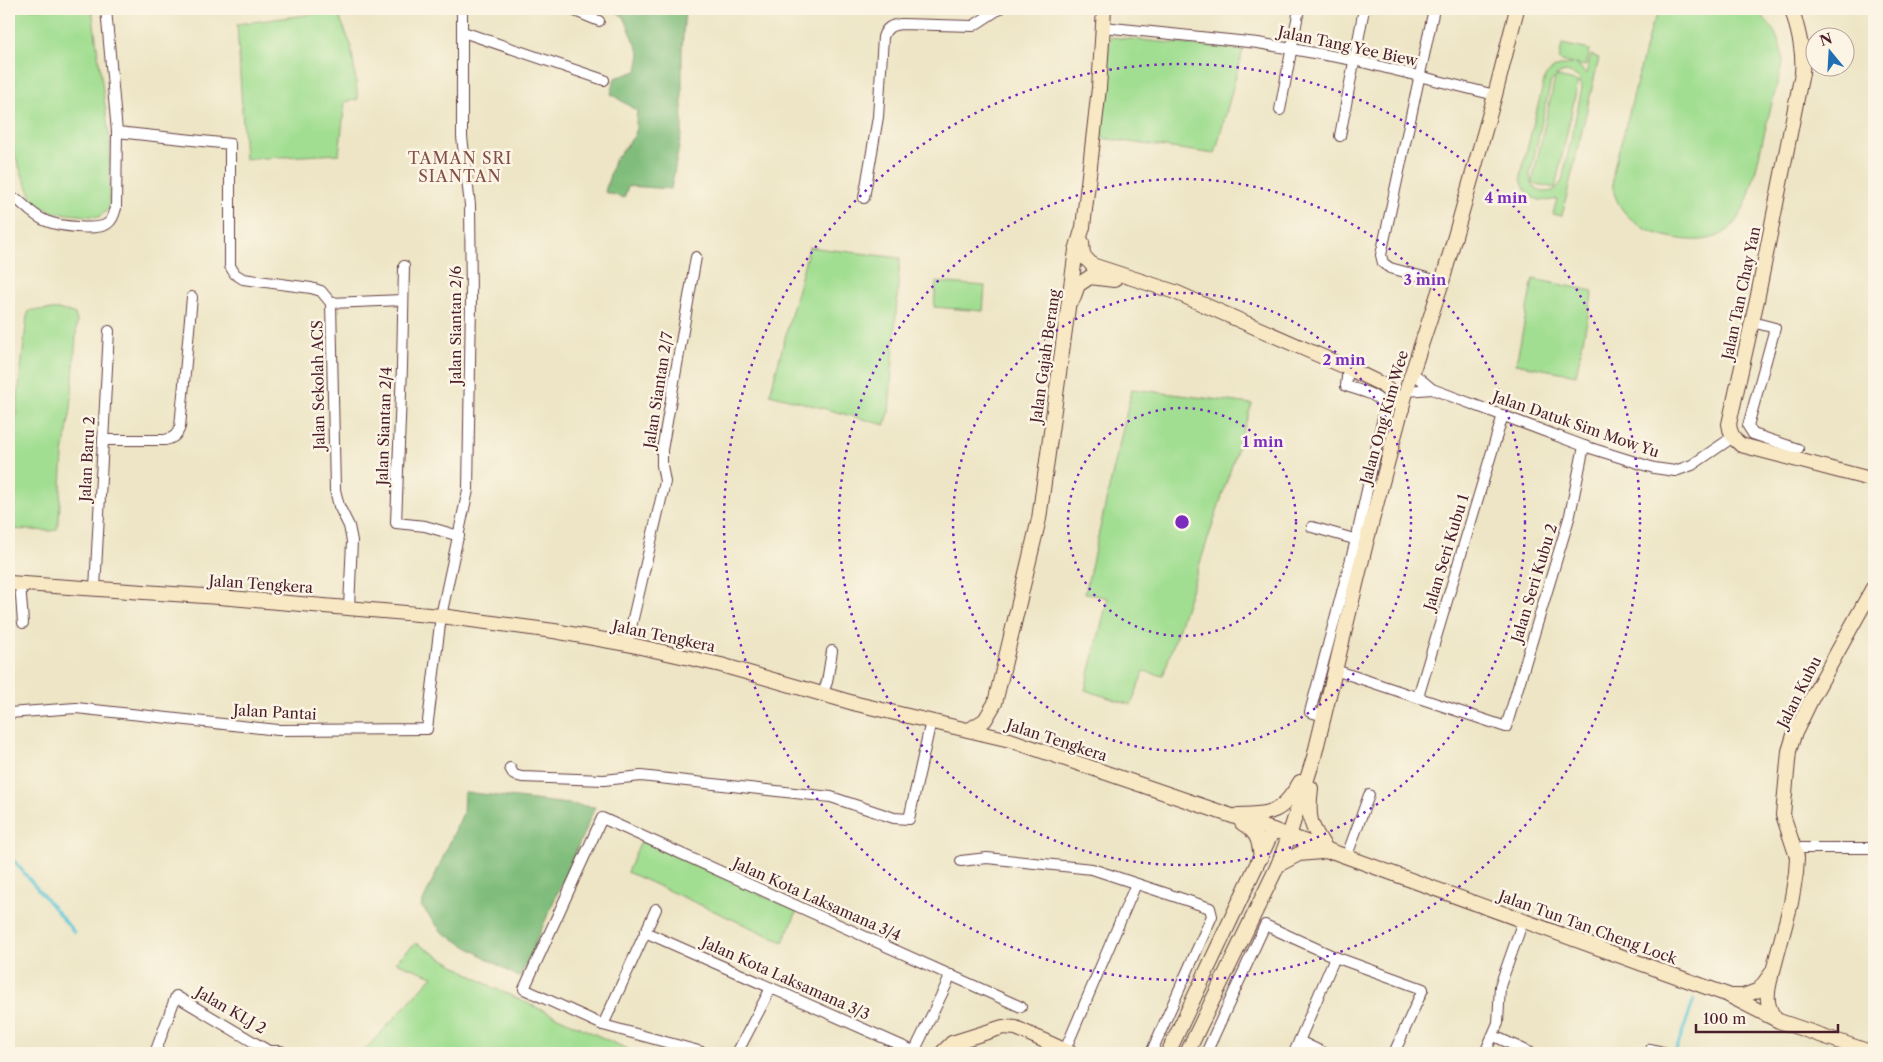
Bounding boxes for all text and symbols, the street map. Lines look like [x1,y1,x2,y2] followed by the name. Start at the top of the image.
[1275,22,1420,70] street label: Jalan Tang Yee Biew
[1806,28,1856,78] north arrow
[1817,29,1835,50] text: N
[408,148,512,186] district label: TAMAN SRI SIANTAN
[1484,188,1528,207] text: 4 min
[1717,224,1765,363] street label: Jalan Tan Chay Yan
[446,265,465,386] street label: Jalan Siantan 2/6
[1404,270,1447,289] text: 3 min
[1026,288,1064,426] street label: Jalan Gajah Berang
[307,320,329,452] street label: Jalan Sekolah ACS
[639,330,677,452] street label: Jalan Siantan 2/7
[1355,348,1412,488] street label: Jalan Ong Kim Wee
[1322,350,1366,369] text: 2 min
[372,366,396,488] street label: Jalan Siantan 2/4
[1488,386,1662,461] street label: Jalan Datuk Sim Mow Yu
[75,416,99,504] street label: Jalan Baru 2
[1242,432,1284,451] text: 1 min
[1419,491,1473,614] street label: Jalan Seri Kubu 1
[1173,513,1191,531] centre of rings
[1506,521,1561,646] street label: Jalan Seri Kubu 2
[206,571,314,597] street label: Jalan Tengkera
[609,615,717,656] street label: Jalan Tengkera
[1772,653,1825,733] street label: Jalan Kubu
[231,700,318,724] street label: Jalan Pantai
[1002,714,1110,765] street label: Jalan Tengkera
[728,853,904,945] street label: Jalan Kota Laksamana 3/4
[1494,885,1681,969] street label: Jalan Tun Tan Cheng Lock
[697,932,873,1024] street label: Jalan Kota Laksamana 3/3
[191,981,270,1038] street label: Jalan KLJ 2
[1696,1002,1838,1034] scale bar
[1703,1009,1746,1028] text: 100 m

